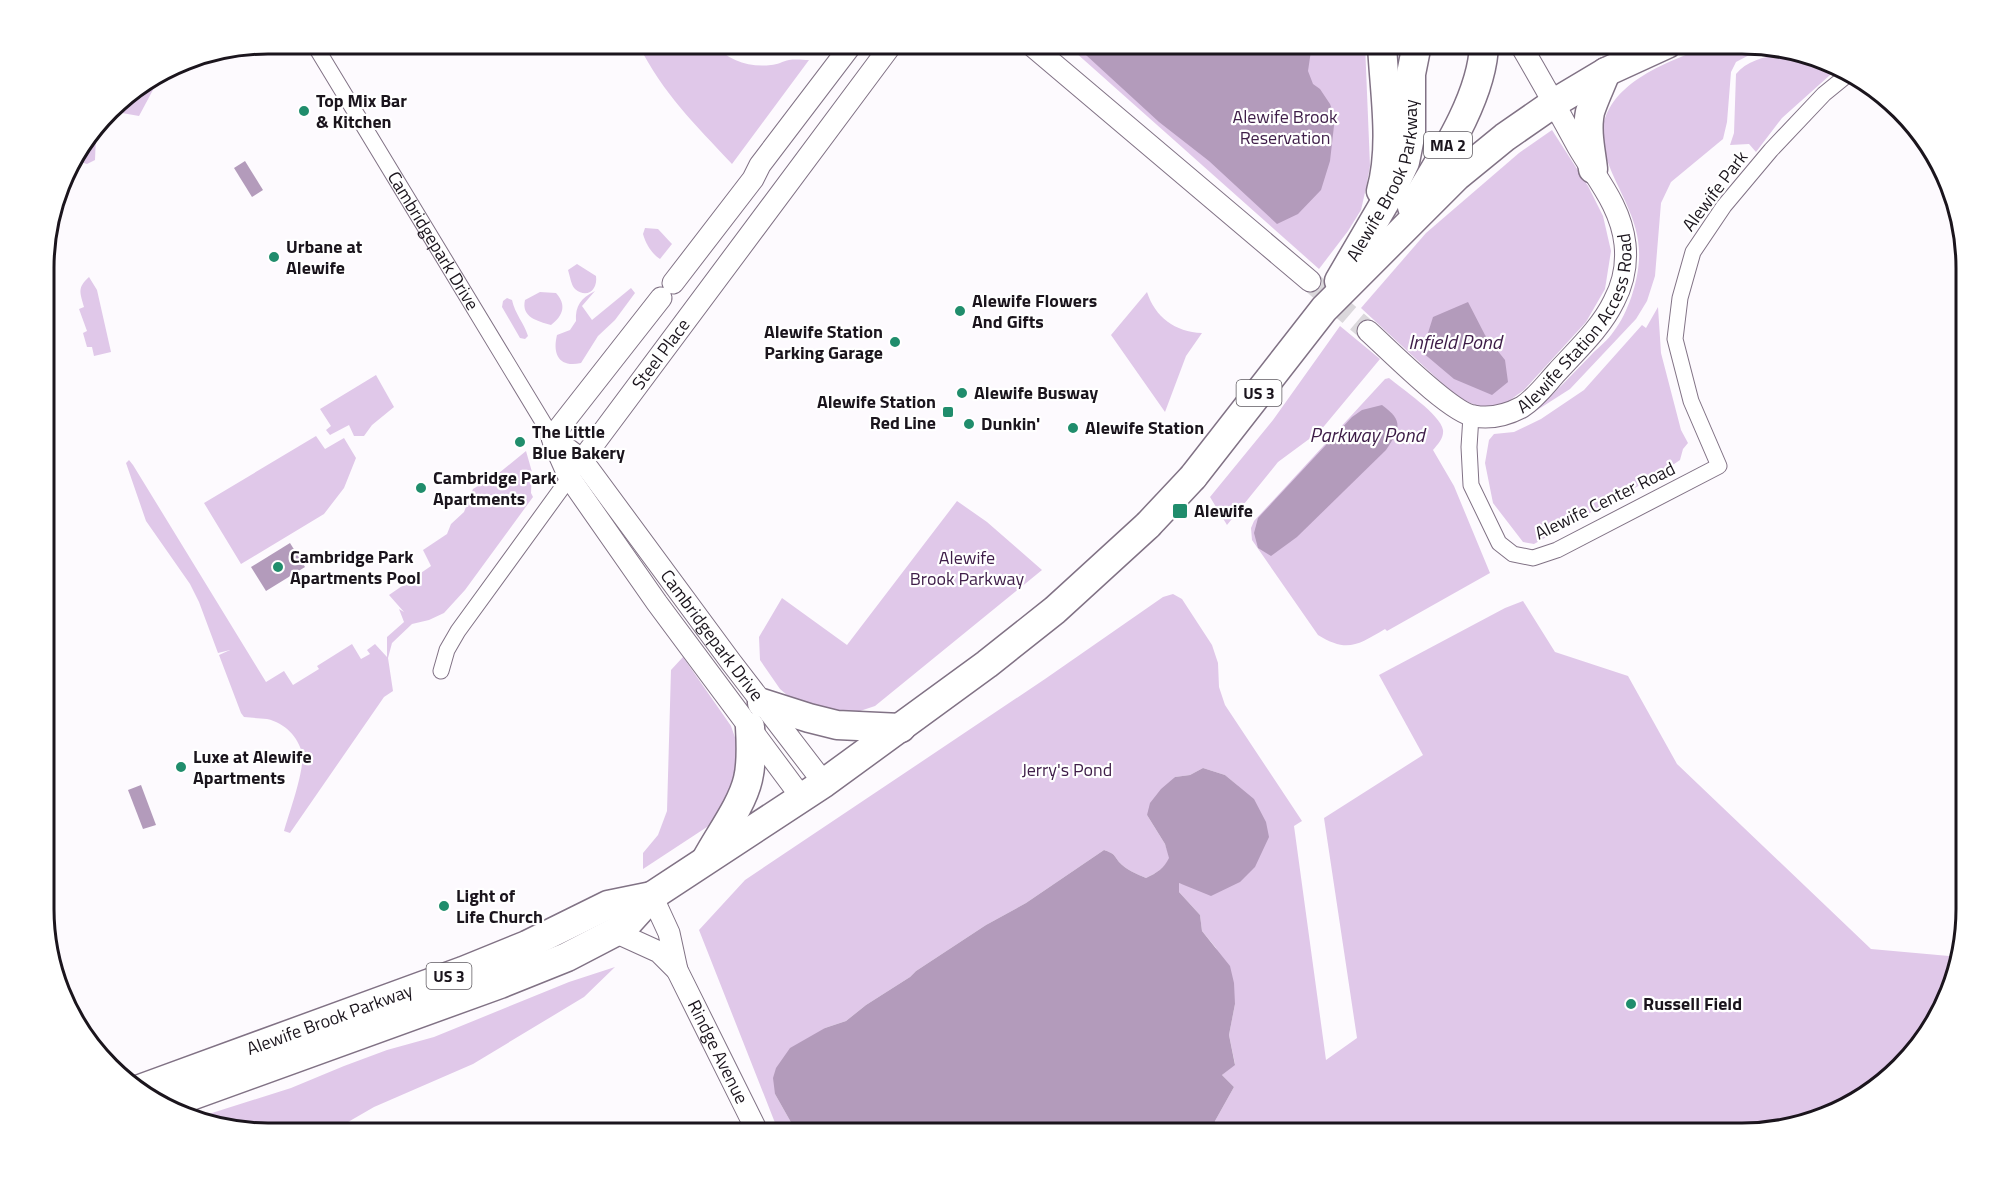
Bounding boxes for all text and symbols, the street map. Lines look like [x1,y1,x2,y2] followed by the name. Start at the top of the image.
[316,87,407,135] place label: Top Mix Bar & Kitchen
[1339,99,1424,266] street label: Alewife Brook Parkway
[1232,103,1338,151] park label: Alewife Brook Reservation
[297,104,311,118] marker: Top Mix Bar & Kitchen
[1424,132,1472,158] road number: MA 2
[1675,144,1754,237] street label: Alewife Park
[381,166,486,315] street label: Cambridgepark Drive
[1511,231,1639,420] street label: Alewife Station Access Road
[286,233,363,281] place label: Urbane at Alewife
[267,250,281,264] marker: Urbane at Alewife
[972,287,1097,335] place label: Alewife Flowers And Gifts
[953,304,967,318] marker: Alewife Flowers And Gifts
[625,313,696,395] street label: Steel Place
[764,318,883,366] place label: Alewife Station Parking Garage
[1408,326,1504,357] water label: Infield Pond
[888,335,902,349] marker: Alewife Station Parking Garage
[974,379,1098,406] place label: Alewife Busway
[1236,380,1282,406] road number: US 3
[955,386,969,400] marker: Alewife Busway
[817,388,936,436] place label: Alewife Station Red Line
[941,405,955,419] marker: Alewife Station Red Line
[981,410,1040,437] place label: Dunkin'
[1085,414,1204,441] place label: Alewife Station
[962,417,976,431] marker: Dunkin'
[532,418,625,466] place label: The Little Blue Bakery
[1310,419,1426,450] water label: Parkway Pond
[1066,421,1080,435] marker: Alewife Station
[513,435,527,449] marker: The Little Blue Bakery
[1530,455,1680,546] street label: Alewife Center Road
[433,464,557,512] place label: Cambridge Park Apartments
[414,481,428,495] marker: Cambridge Park Apartments
[1194,497,1253,524] place label: Alewife
[1171,502,1189,520] marker: Alewife
[290,543,421,591] place label: Cambridge Park Apartments Pool
[910,544,1025,592] park label: Alewife Brook Parkway
[271,560,285,574] marker: Cambridge Park Apartments Pool
[654,564,770,707] street label: Cambridgepark Drive
[193,743,312,791] place label: Luxe at Alewife Apartments
[1022,756,1112,783] park label: Jerry's Pond
[174,760,188,774] marker: Luxe at Alewife Apartments
[456,882,543,930] place label: Light of Life Church
[437,899,451,913] marker: Light of Life Church
[426,963,472,989] road number: US 3
[243,976,417,1062] street label: Alewife Brook Parkway
[1643,990,1742,1017] place label: Russell Field
[681,995,755,1108] street label: Rindge Avenue
[1624,997,1638,1011] marker: Russell Field

